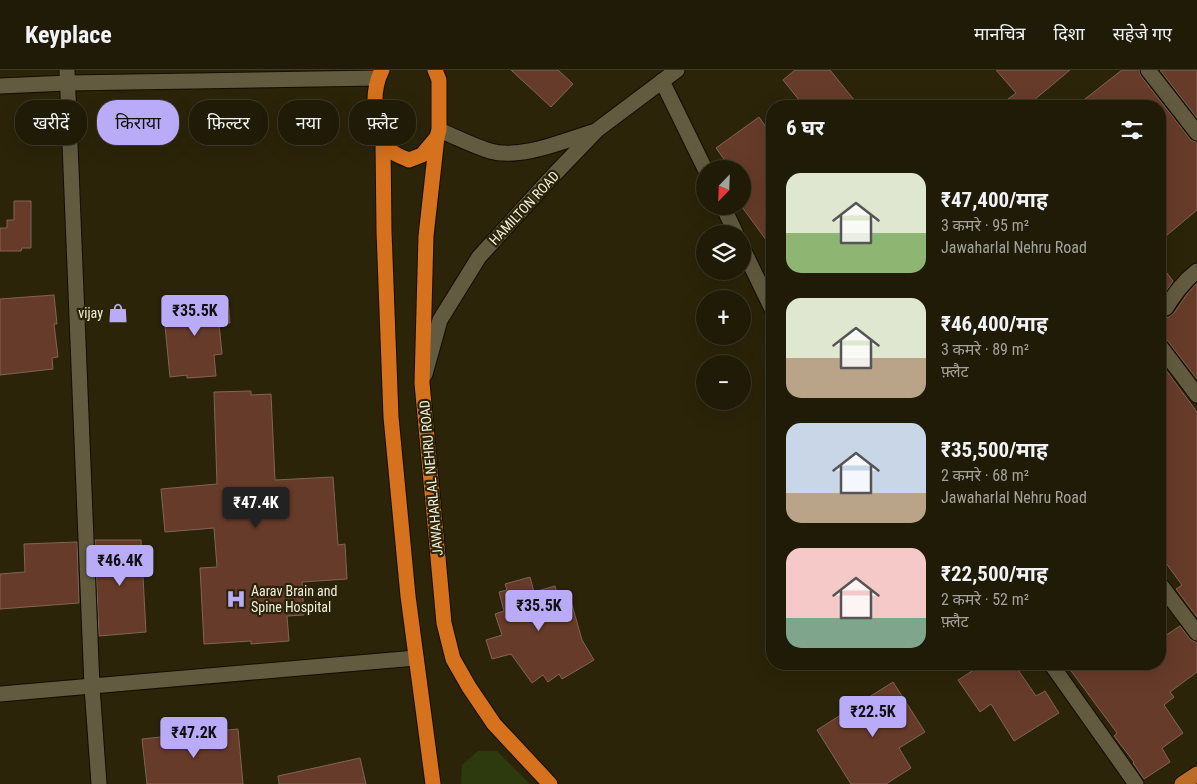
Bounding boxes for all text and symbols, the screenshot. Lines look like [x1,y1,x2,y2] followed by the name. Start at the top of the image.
[25,21,112,49] text: Keyplace
[974,23,1026,44] text: मानचित्र
[1054,23,1085,44] text: दिशा
[1113,23,1172,44] text: सहेजे गए
[15,100,87,145] chip: खरीदें
[97,100,179,145] chip: किराया
[189,100,268,145] chip: फ़िल्टर
[278,100,339,145] chip: नया
[349,100,416,145] chip: फ़्लैट
[786,116,824,140] text: 6 घर
[1118,116,1146,144] icon: filters
[696,160,751,215] north arrow
[696,160,751,410] map controls
[486,168,562,248] street label: HAMILTON ROAD
[941,188,1048,212] text: ₹47,400/माह
[826,193,886,253] icon: home
[941,216,1029,235] text: 3 कमरे · 95 m²
[696,225,751,280] button: layers
[941,238,1087,257] text: Jawaharlal Nehru Road
[696,290,751,345] button: +
[154,294,236,337] pin: ₹35.5K
[172,301,218,320] text: ₹35.5K
[107,302,129,324] shop icon: vijay
[78,305,103,321] place label: vijay
[941,312,1048,336] text: ₹46,400/माह
[826,318,886,378] icon: home
[941,340,1029,359] text: 3 कमरे · 89 m²
[696,355,751,410] button: −
[941,362,969,381] text: फ़्लैट
[416,399,446,557] street label: JAWAHARLAL NEHRU ROAD
[941,438,1048,462] text: ₹35,500/माह
[826,443,886,503] icon: home
[941,466,1029,485] text: 2 कमरे · 68 m²
[215,486,297,529] pin: ₹47.4K
[941,488,1087,507] text: Jawaharlal Nehru Road
[233,493,279,512] text: ₹47.4K
[79,544,161,587] pin: ₹46.4K
[97,551,143,570] text: ₹46.4K
[941,562,1048,586] text: ₹22,500/माह
[826,568,886,628] icon: home
[251,583,338,615] place label: Aarav Brain and Spine Hospital
[225,588,247,610] hospital icon: Aarav Brain and Spine Hospital
[498,590,580,632] pin: ₹35.5K
[941,590,1029,609] text: 2 कमरे · 52 m²
[516,596,562,615] text: ₹35.5K
[941,612,969,631] text: फ़्लैट
[832,696,914,738] pin: ₹22.5K
[850,702,896,721] text: ₹22.5K
[153,716,235,759] pin: ₹47.2K
[171,723,217,742] text: ₹47.2K

